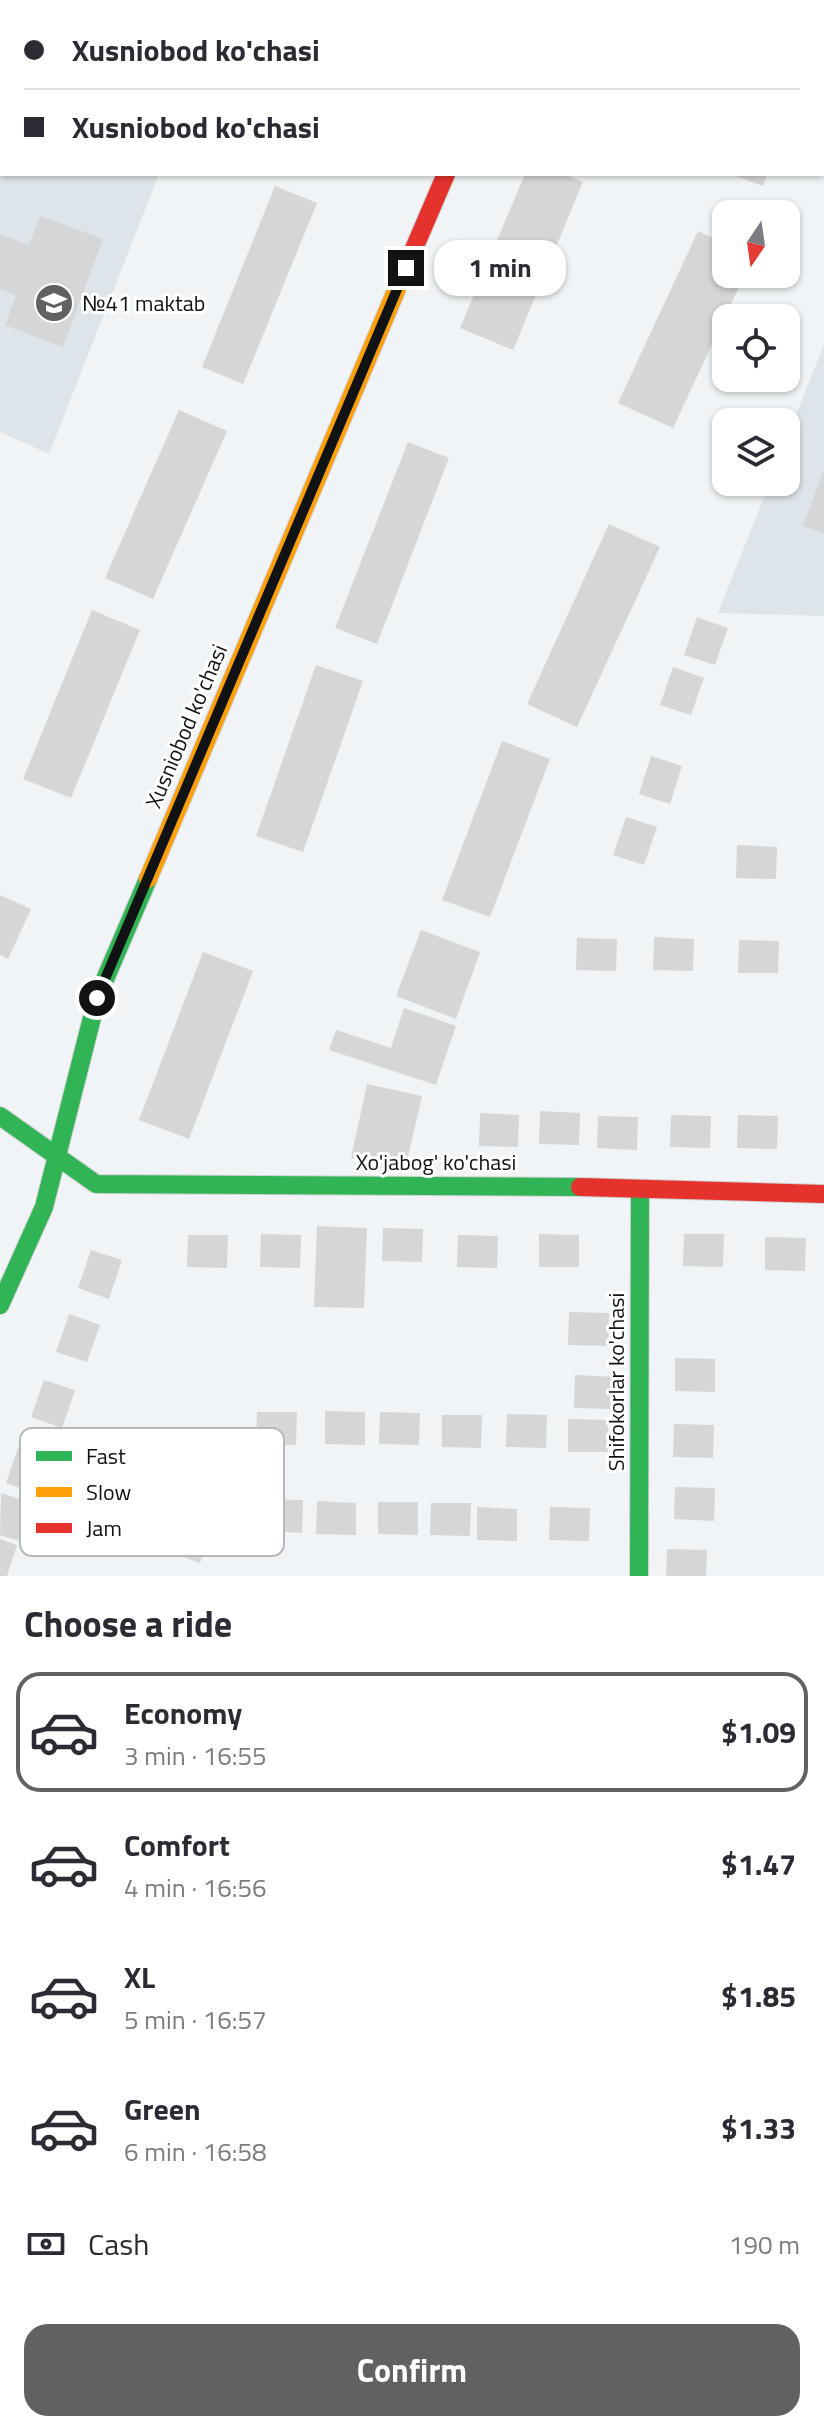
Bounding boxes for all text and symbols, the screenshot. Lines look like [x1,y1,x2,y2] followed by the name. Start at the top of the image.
[72,27,320,73] text: Xusniobod ko'chasi
[72,104,320,150] text: Xusniobod ko'chasi
[712,200,800,288] north arrow
[712,200,800,496] map controls
[434,240,566,296] callout: 1 min
[468,248,532,287] text: 1 min
[388,250,424,286] route end
[33,282,75,324] school or university icon: №41 maktab
[82,286,205,320] place label: №41 maktab
[712,304,800,392] button: locate
[712,408,800,496] button: layers
[136,639,236,813] street label: Xusniobod ko'chasi
[79,980,115,1016] route start
[356,1145,516,1179] street label: Xo'jabog' ko'chasi
[599,1293,633,1471] street label: Shifokorlar ko'chasi
[20,1428,284,1556] legend
[86,1439,126,1473] text: Fast
[86,1475,132,1509] text: Slow
[86,1511,122,1545] text: Jam
[24,1596,232,1651] text: Choose a ride
[124,1690,242,1736] text: Economy
[28,1696,100,1768] icon: car
[721,1709,796,1755] text: $1.09
[124,1736,267,1775] text: 3 min · 16:55
[124,1822,230,1868] text: Comfort
[28,1828,100,1900] icon: car
[721,1841,796,1887] text: $1.47
[124,1868,267,1907] text: 4 min · 16:56
[124,1954,155,2000] text: XL
[28,1960,100,2032] icon: car
[721,1973,796,2019] text: $1.85
[124,2000,267,2039] text: 5 min · 16:57
[124,2086,201,2132] text: Green
[28,2092,100,2164] icon: car
[721,2105,796,2151] text: $1.33
[124,2132,267,2171] text: 6 min · 16:58
[88,2221,149,2267] text: Cash
[24,2222,68,2266] icon: cash
[729,2225,800,2264] text: 190 m
[24,2324,800,2416] button: Confirm

